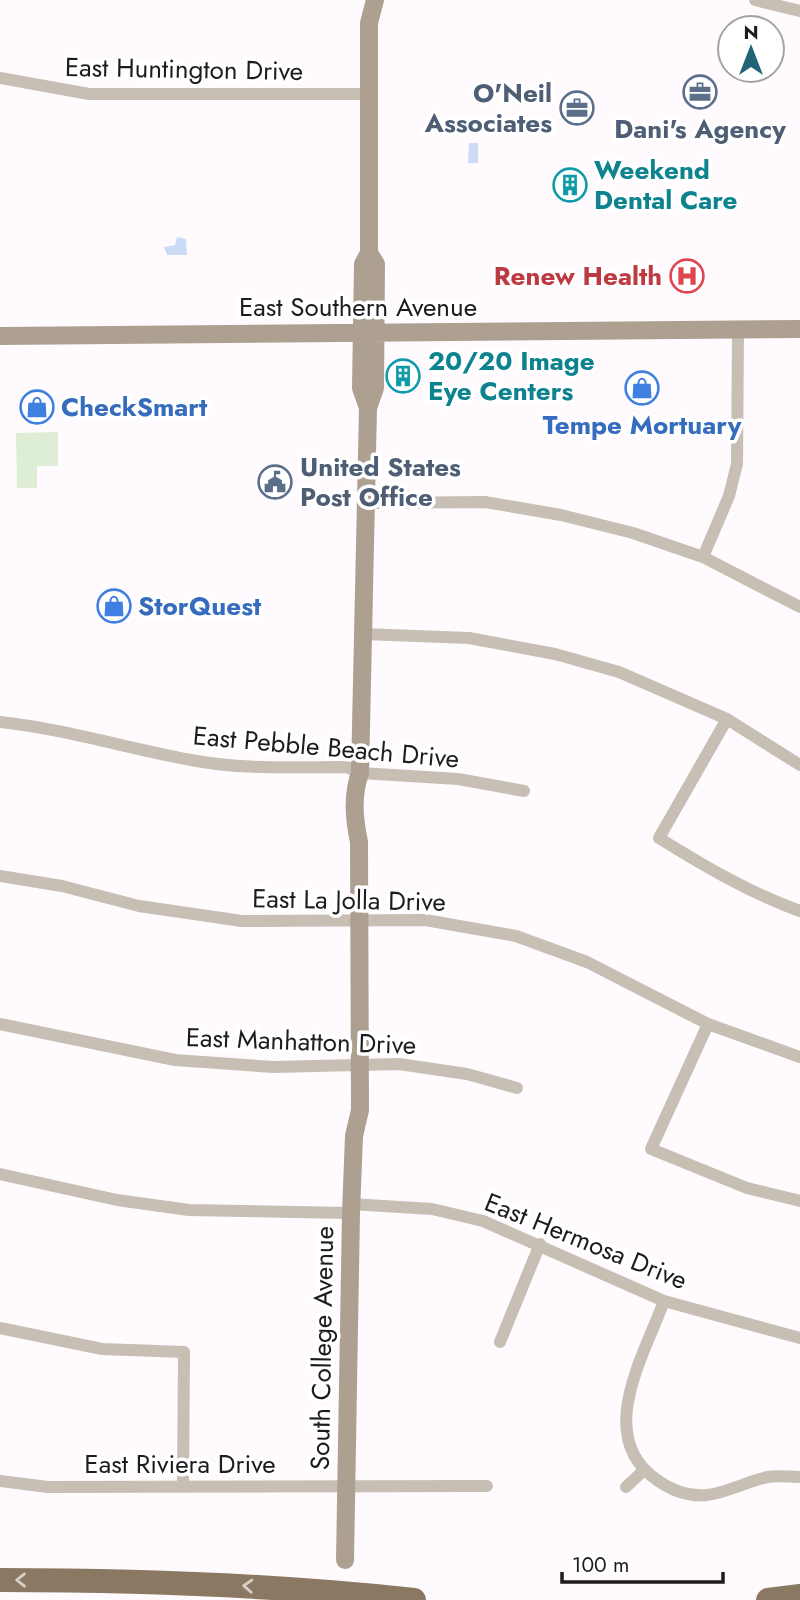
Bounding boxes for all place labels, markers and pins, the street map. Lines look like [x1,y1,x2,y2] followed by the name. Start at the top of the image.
[681,73,719,111] office icon: Dani's Agency
[424,74,552,142] place label: O'Neil Associates
[558,89,596,127] office icon: O'Neil Associates
[614,110,786,148] place label: Dani's Agency
[594,151,738,219] place label: Weekend Dental Care
[551,166,589,204] building icon: Weekend Dental Care
[494,257,662,295] place label: Renew Health
[668,257,706,295] hospital icon: Renew Health
[428,342,595,410] place label: 20/20 Image Eye Centers
[384,357,422,395] building icon: 20/20 Image Eye Centers
[623,369,661,407] shop icon: Tempe Mortuary
[18,388,56,426] shop icon: CheckSmart
[61,388,208,426] place label: CheckSmart
[543,406,742,444] place label: Tempe Mortuary
[300,448,461,516] place label: United States Post Office
[256,463,294,501] public building icon: United States Post Office
[95,587,133,625] shop icon: StorQuest
[138,587,262,625] place label: StorQuest

